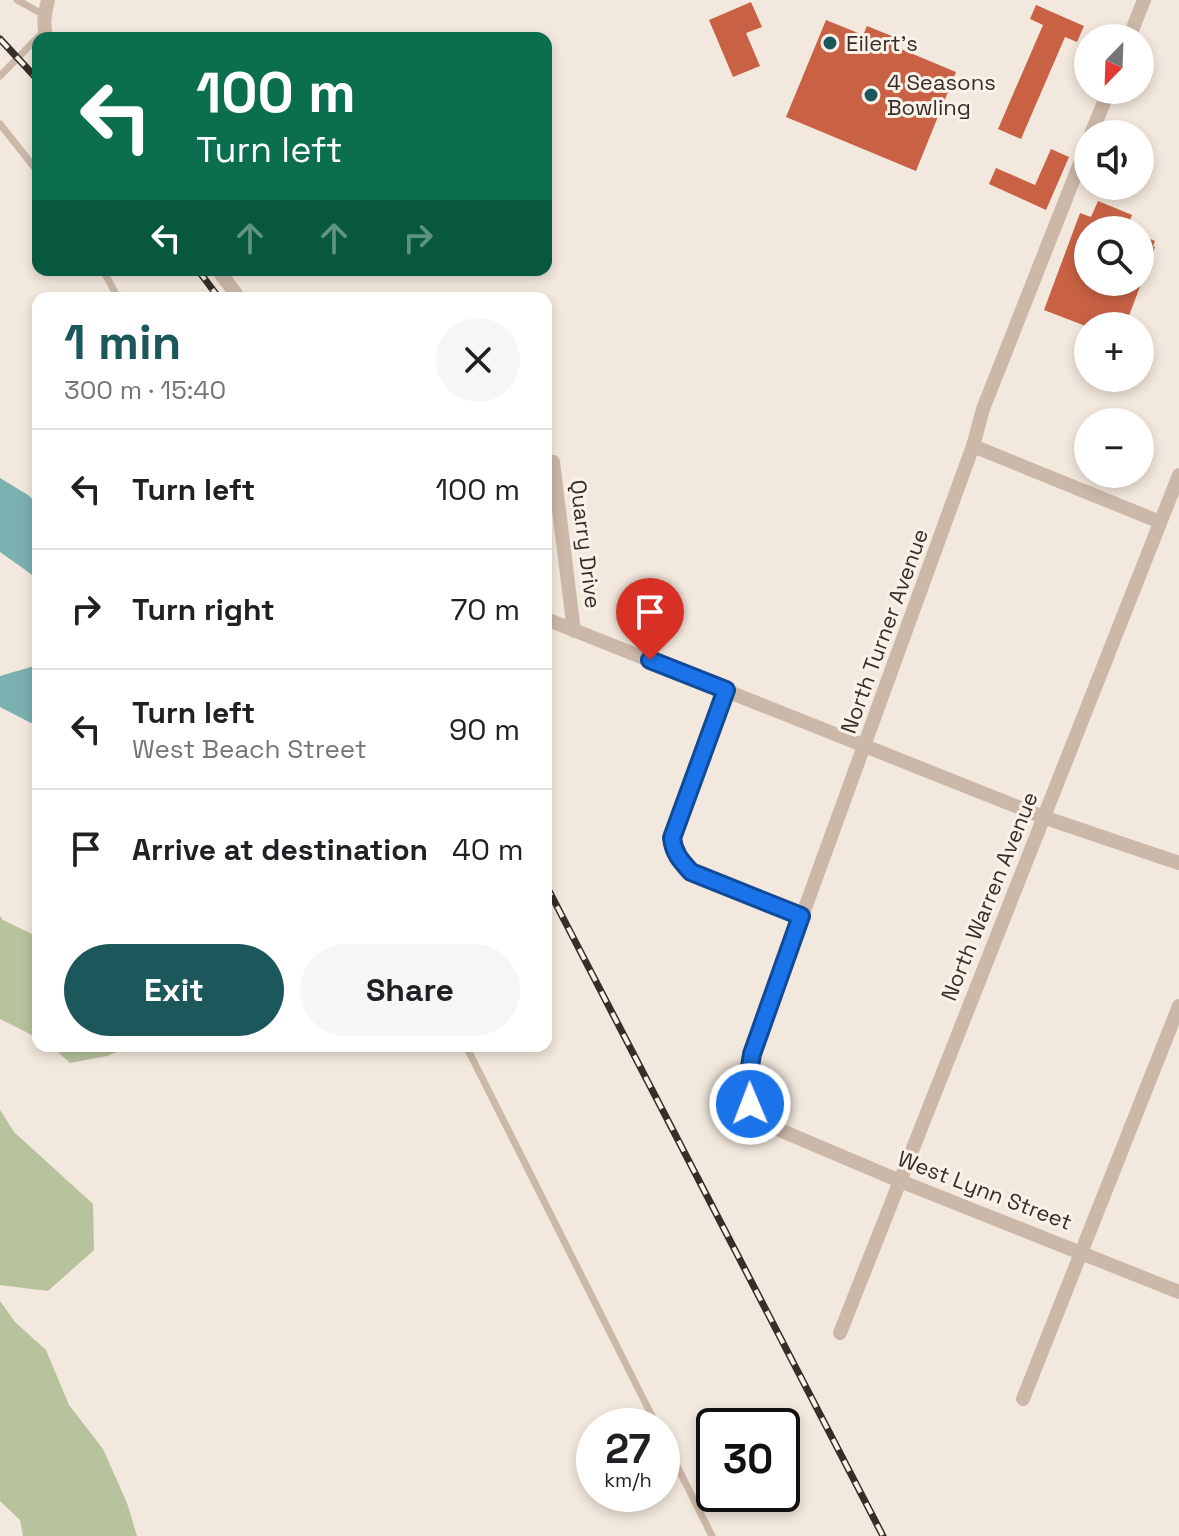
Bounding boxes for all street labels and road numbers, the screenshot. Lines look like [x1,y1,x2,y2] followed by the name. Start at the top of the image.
[564,478,608,610] street label: Quarry Drive
[834,525,934,737] street label: North Turner Avenue
[934,787,1044,1005] street label: North Warren Avenue
[894,1144,1076,1236] street label: West Lynn Street

